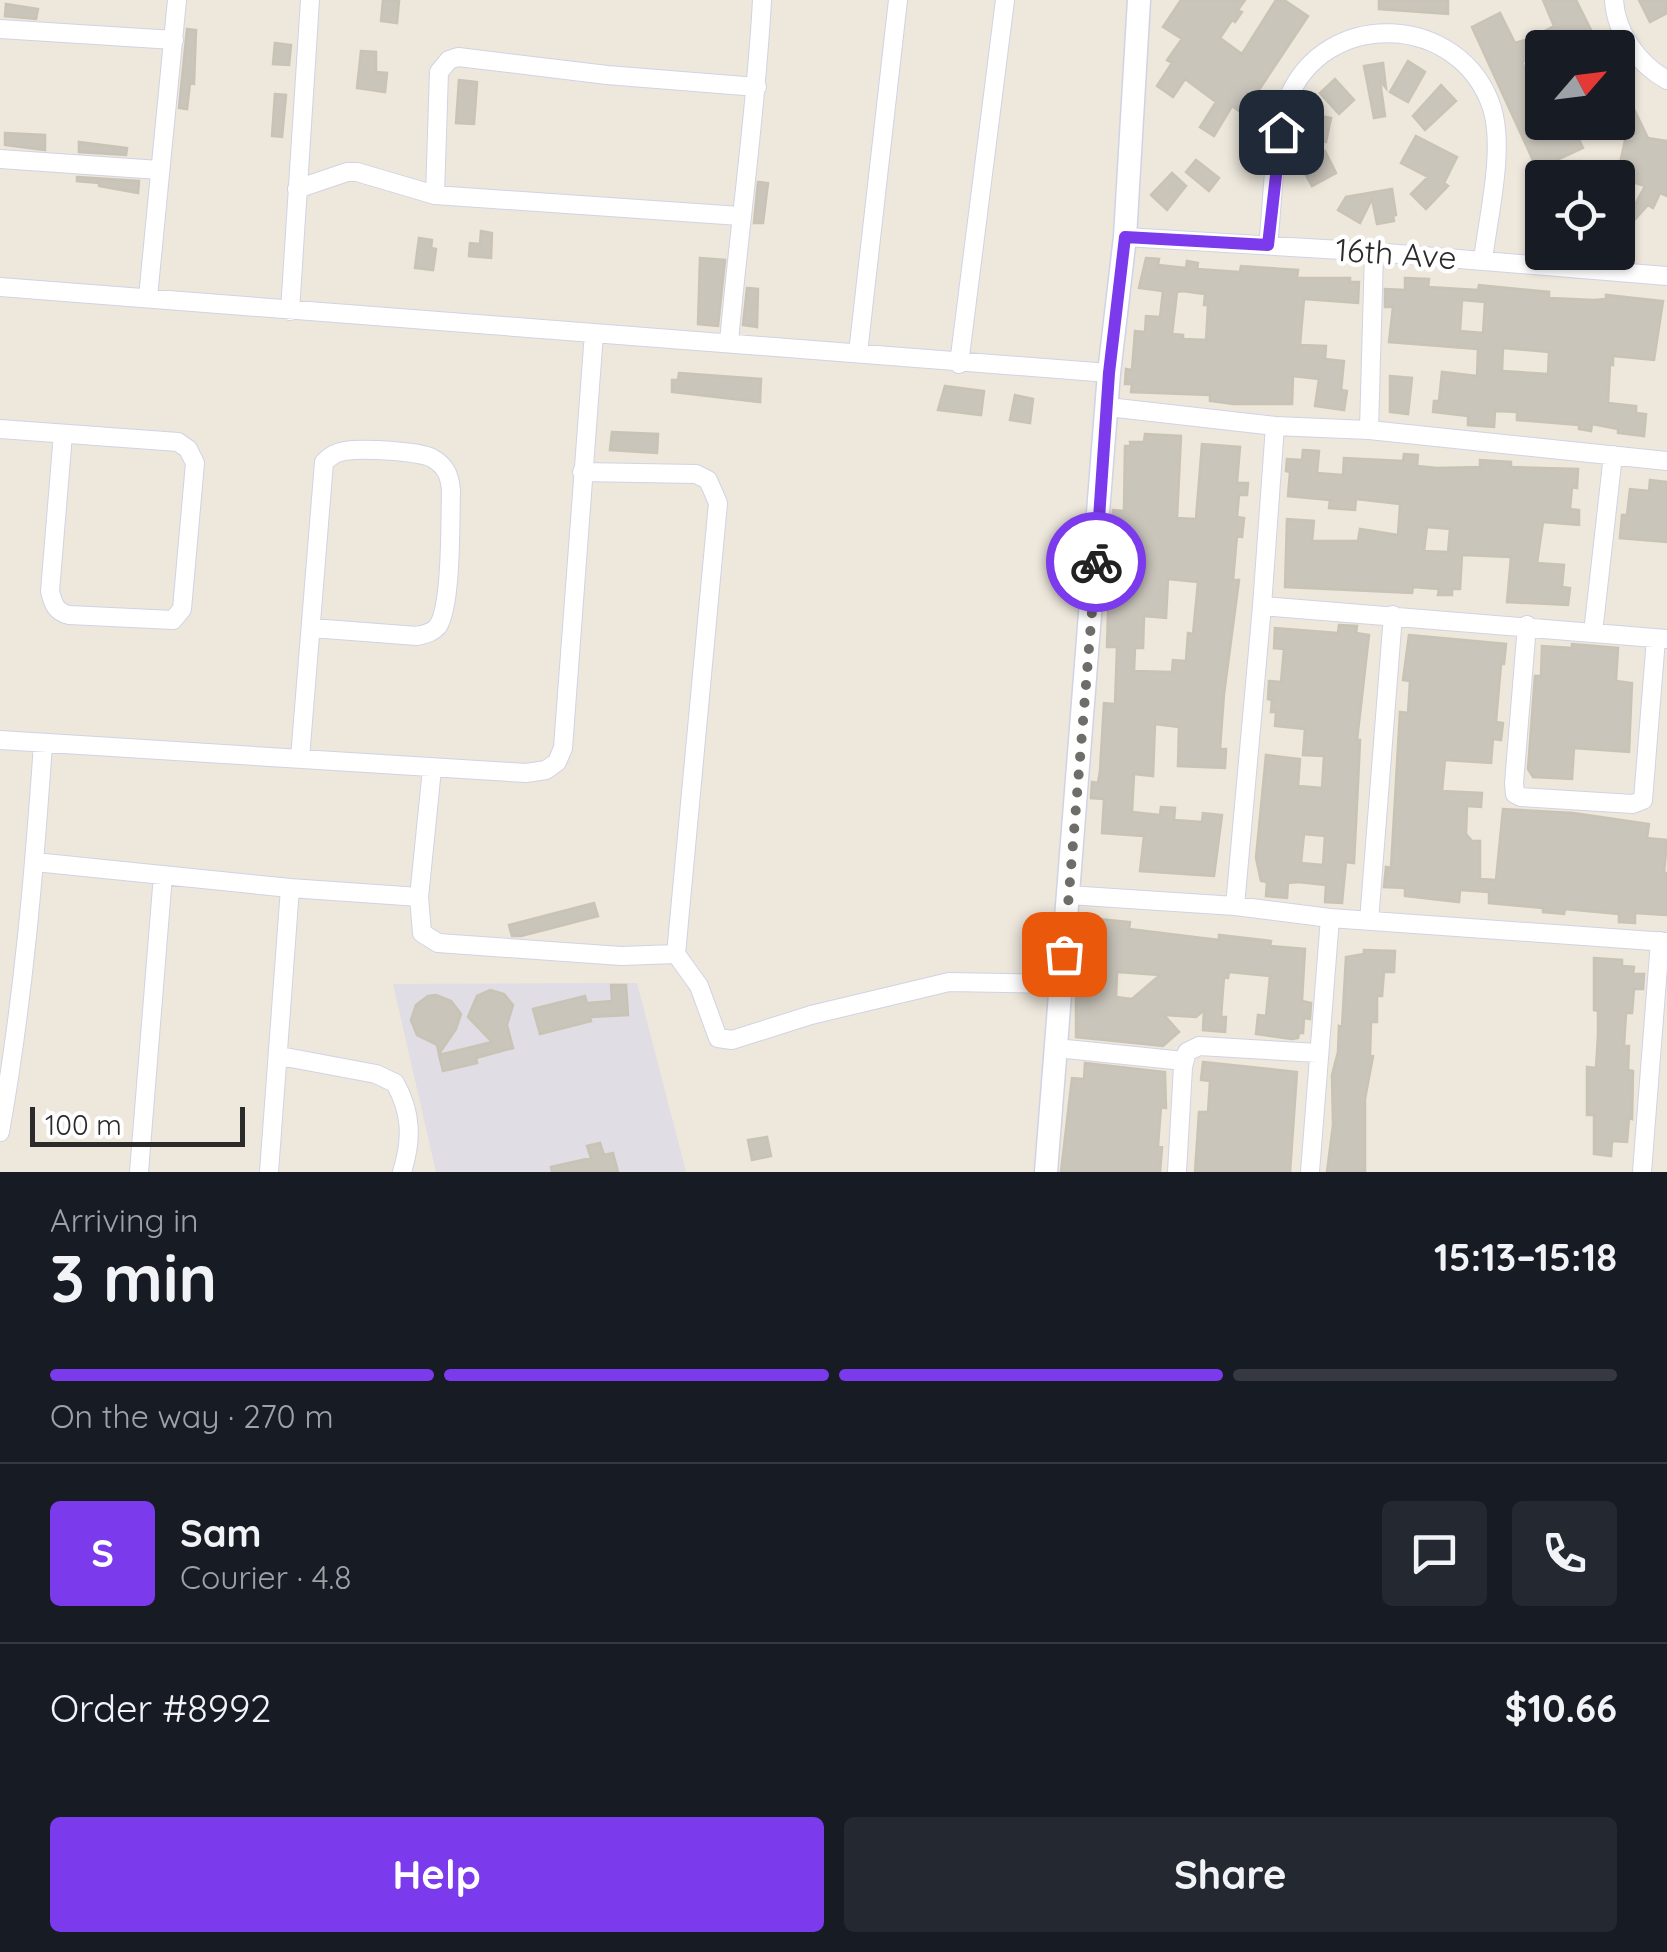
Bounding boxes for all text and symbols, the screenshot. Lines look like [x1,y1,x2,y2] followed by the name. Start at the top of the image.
[1525,30,1635,140] north arrow
[1525,30,1635,270] map controls
[1239,90,1324,175] pin
[1254,105,1309,160] icon: home
[1525,160,1635,270] button: locate
[1334,229,1458,277] street label: 16th Ave
[1046,512,1146,612] courier
[1069,535,1124,590] icon: bike
[1022,912,1107,997] pin
[1037,927,1092,982] icon: bag
[30,1102,245,1146] scale bar
[45,1107,122,1142] text: 100 m
[50,1200,199,1240] text: Arriving in
[1434,1233,1617,1281] text: 15:13–15:18
[50,1237,217,1318] text: 3 min
[50,1396,334,1436] text: On the way · 270 m
[1382,1501,1487,1606] button: chat
[1512,1501,1617,1606] button: phone
[180,1509,262,1557] text: Sam
[91,1529,114,1577] text: S
[180,1557,352,1597] text: Courier · 4.8
[50,1684,271,1732] text: Order #8992
[1505,1684,1617,1732] text: $10.66
[50,1817,824,1932] button: Help
[844,1817,1617,1932] button: Share

